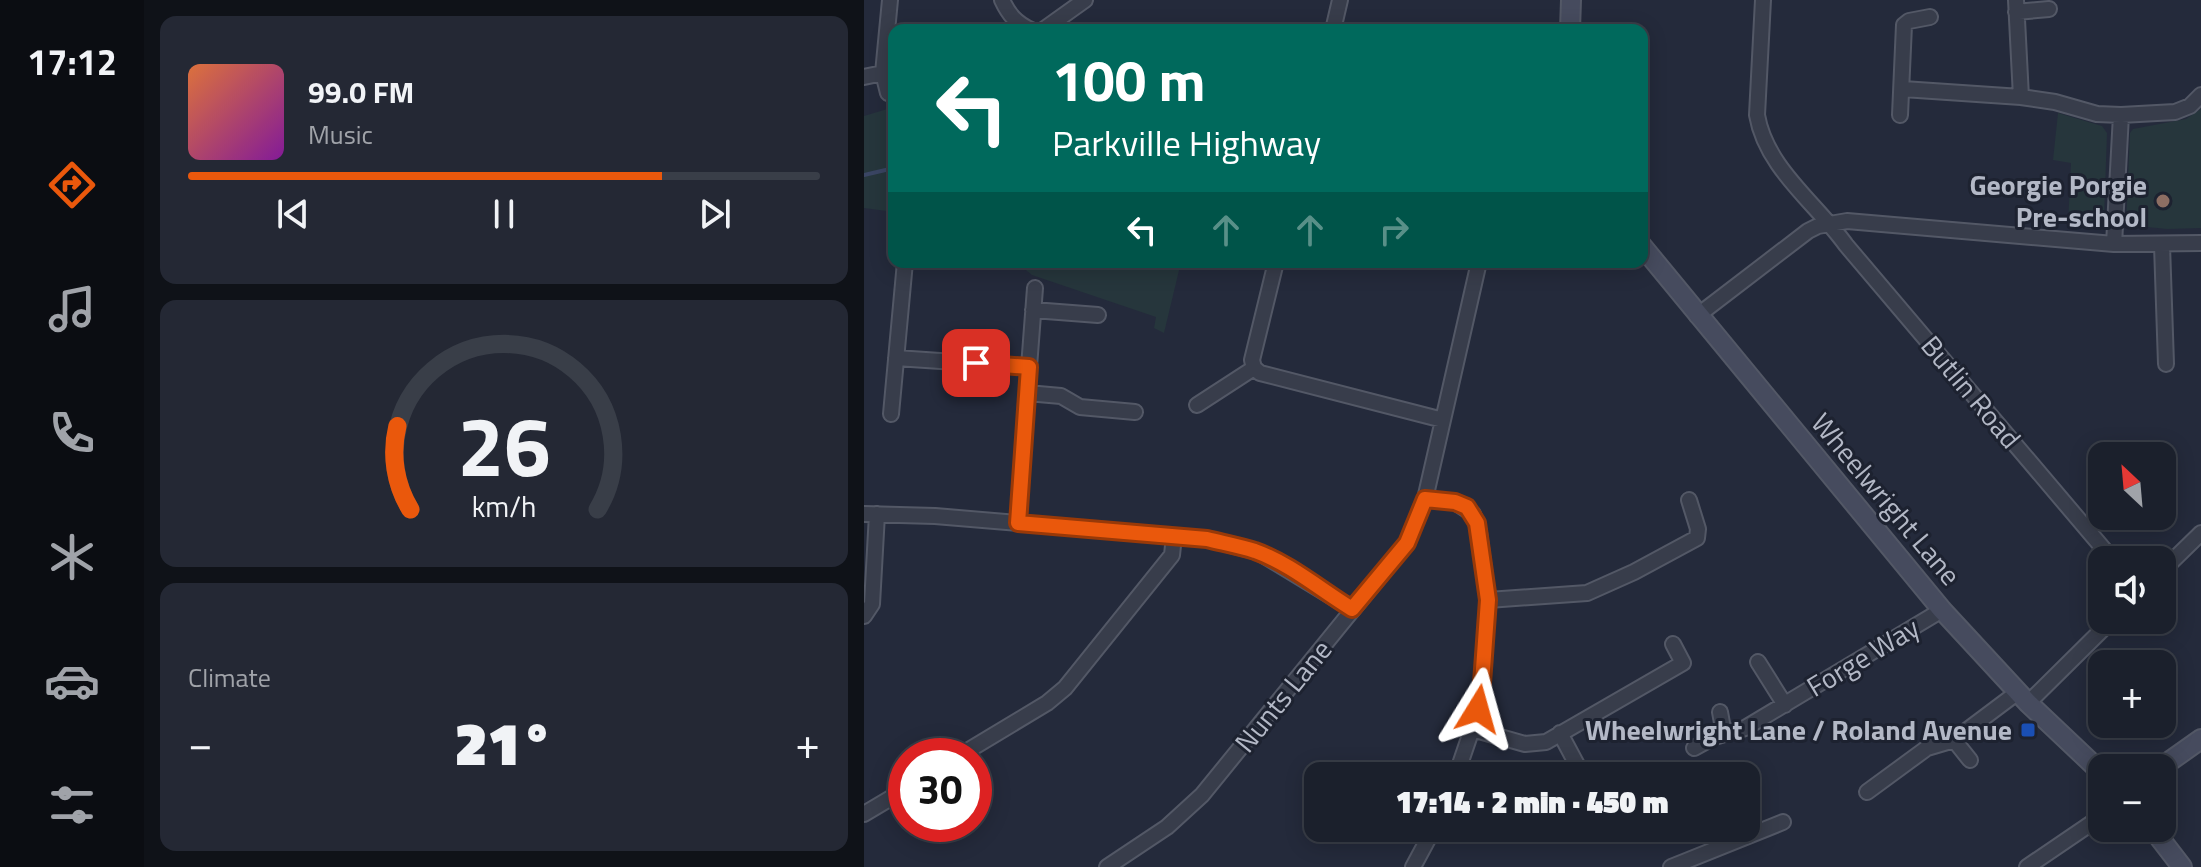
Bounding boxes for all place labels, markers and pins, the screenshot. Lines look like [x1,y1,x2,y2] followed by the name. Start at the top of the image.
[1969,163,2147,238] place label: Georgie Porgie Pre-school
[2154,192,2172,210] marker: Georgie Porgie Pre-school
[942,329,1010,397] pin
[1585,708,2012,751] place label: Wheelwright Lane / Roland Avenue
[2019,721,2037,739] marker: Wheelwright Lane / Roland Avenue

